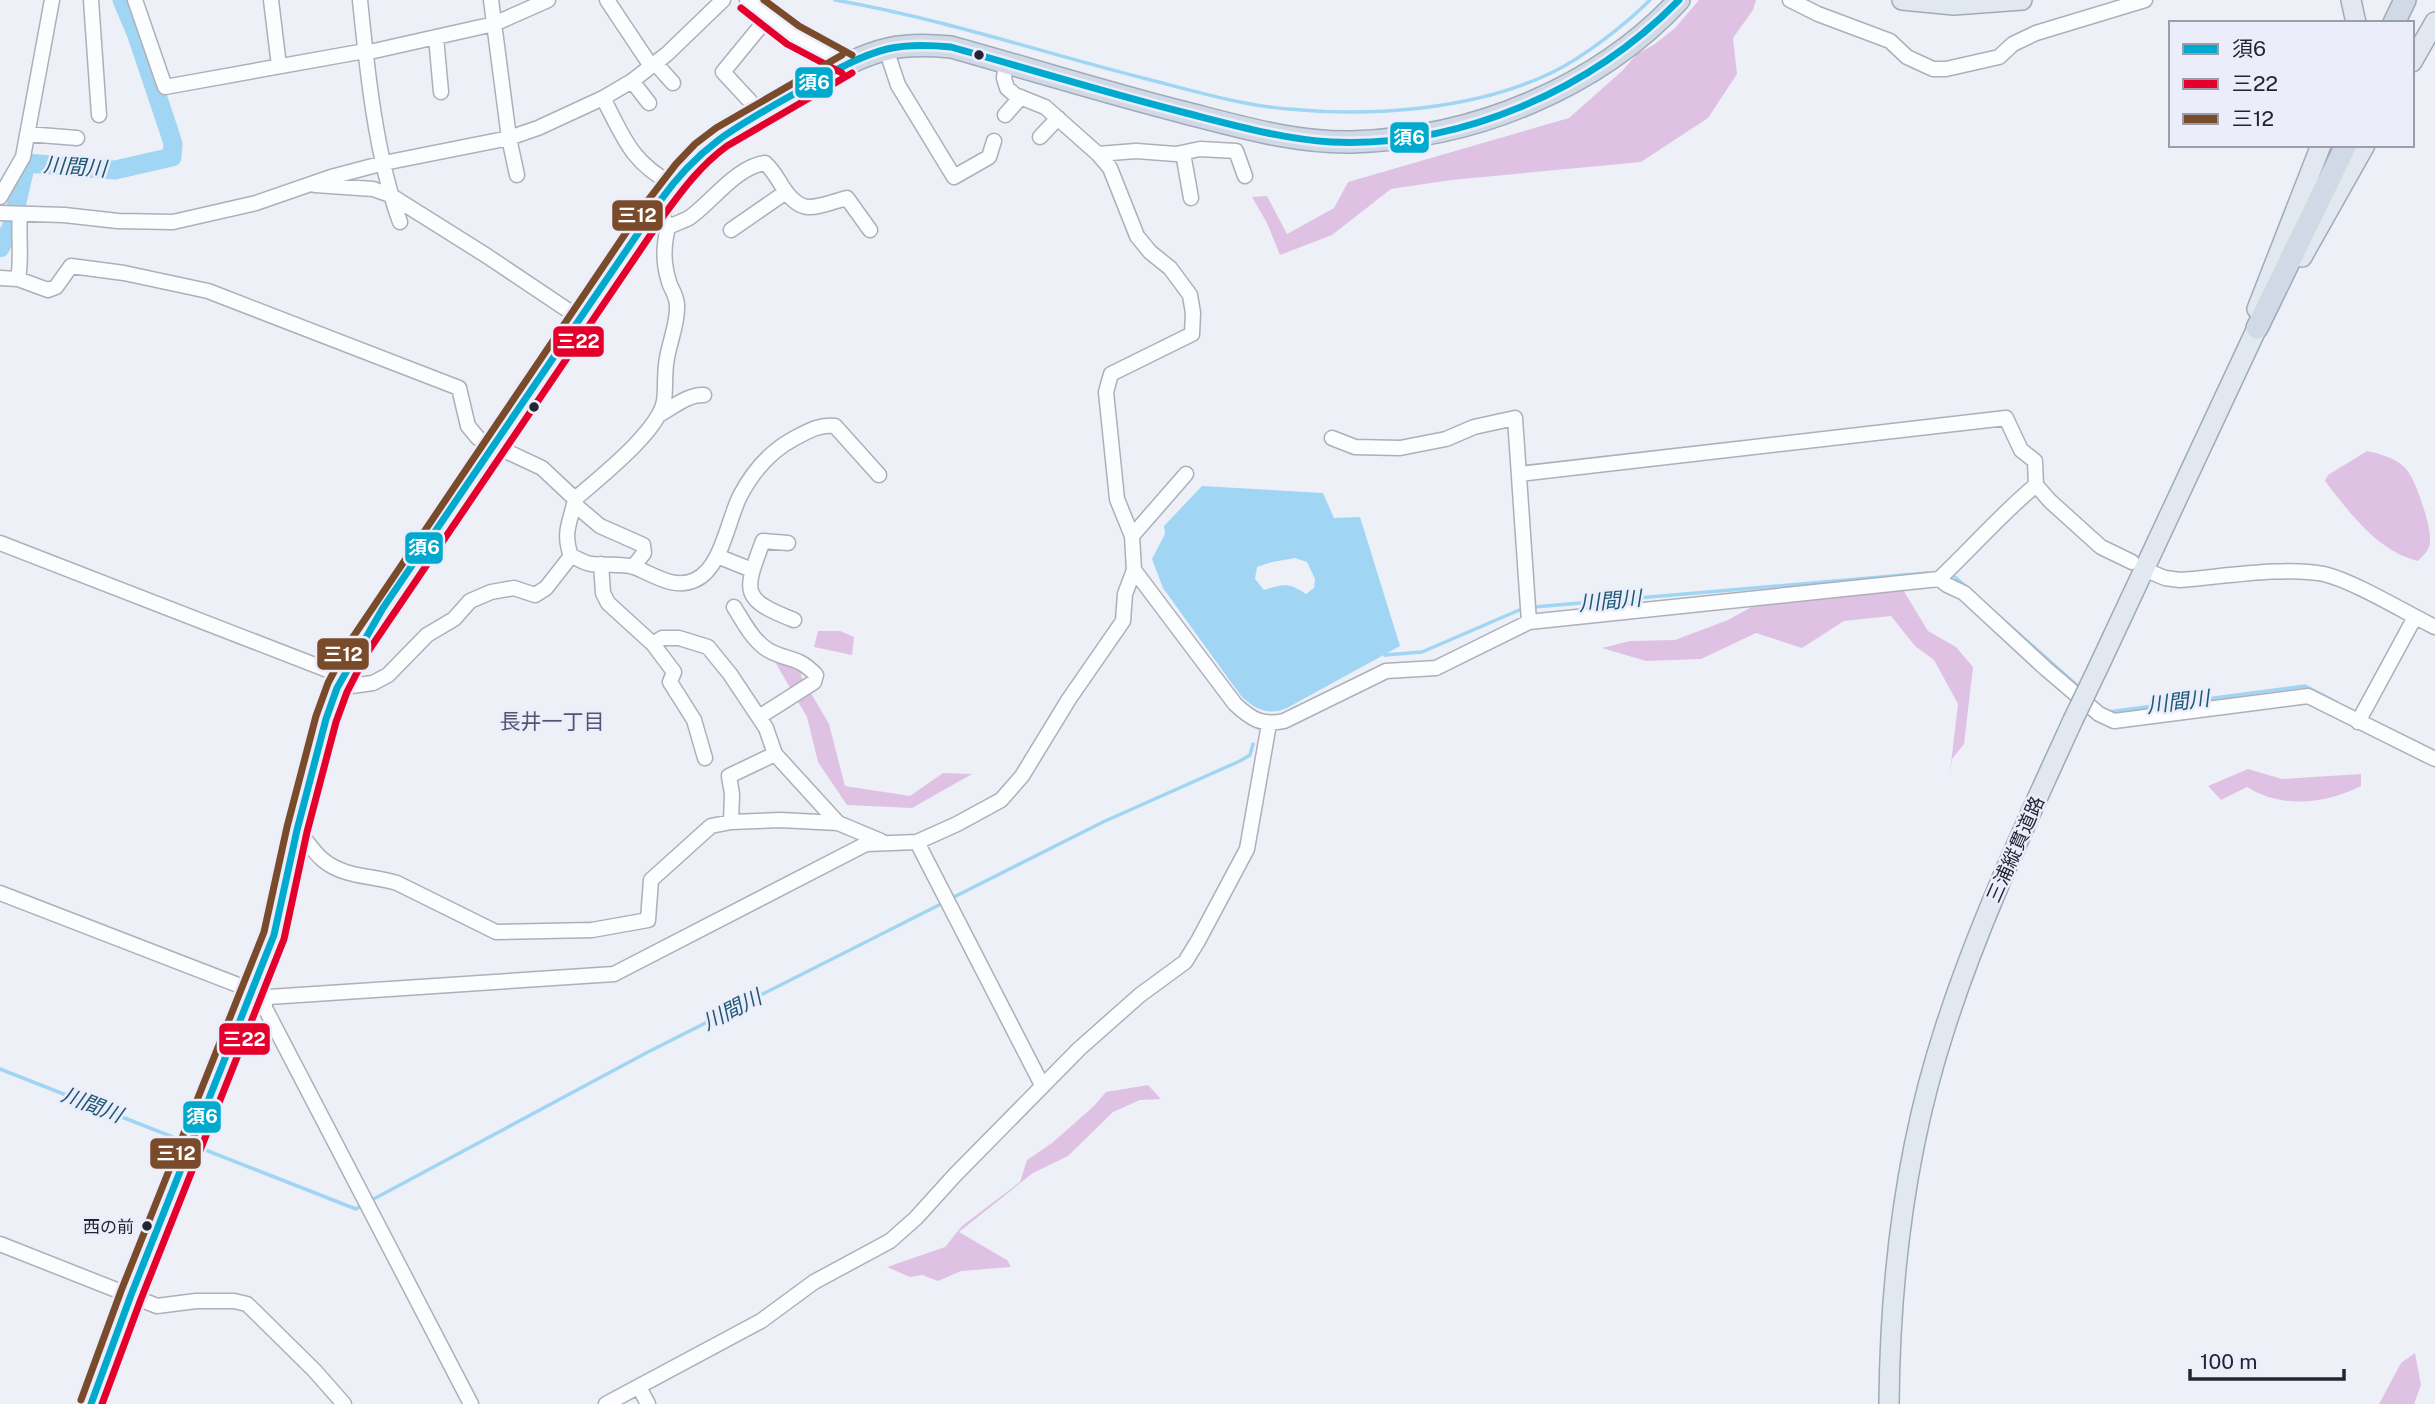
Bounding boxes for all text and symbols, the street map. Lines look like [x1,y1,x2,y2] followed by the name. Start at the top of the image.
[2169,21,2414,147] legend
[2232,36,2266,61] text: 須6
[972,48,986,62] unlabelled marker
[794,66,834,99] line badge: 須6
[798,71,830,93] text: 須6
[2232,71,2278,96] text: 三22
[2232,106,2274,131] text: 三12
[1389,121,1430,154] line badge: 須6
[1393,126,1425,148] text: 須6
[43,152,109,181] water label: 川間川
[611,199,664,232] line badge: 三12
[617,204,657,226] text: 三12
[552,325,605,358] line badge: 三22
[556,330,600,352] text: 三22
[527,400,541,414] unlabelled marker
[404,531,444,565] line badge: 須6
[408,536,440,558] text: 須6
[1577,585,1644,616] water label: 川間川
[316,637,370,671] line badge: 三12
[323,643,363,665] text: 三12
[2145,685,2213,718] water label: 川間川
[500,709,605,734] district label: 長井一丁目
[1982,792,2048,906] street label: 三浦縦貫道路
[698,983,767,1035] water label: 川間川
[218,1022,271,1056] line badge: 三22
[222,1028,266,1050] text: 三22
[58,1082,128,1128] water label: 川間川
[182,1100,222,1134] line badge: 須6
[186,1105,218,1127] text: 須6
[149,1137,202,1170] line badge: 三12
[156,1142,196,1164] text: 三12
[83,1217,134,1237] place label: 西の前
[140,1219,154,1233] marker: 西の前
[2190,1338,2344,1382] scale bar
[2200,1349,2257,1374] text: 100 m

